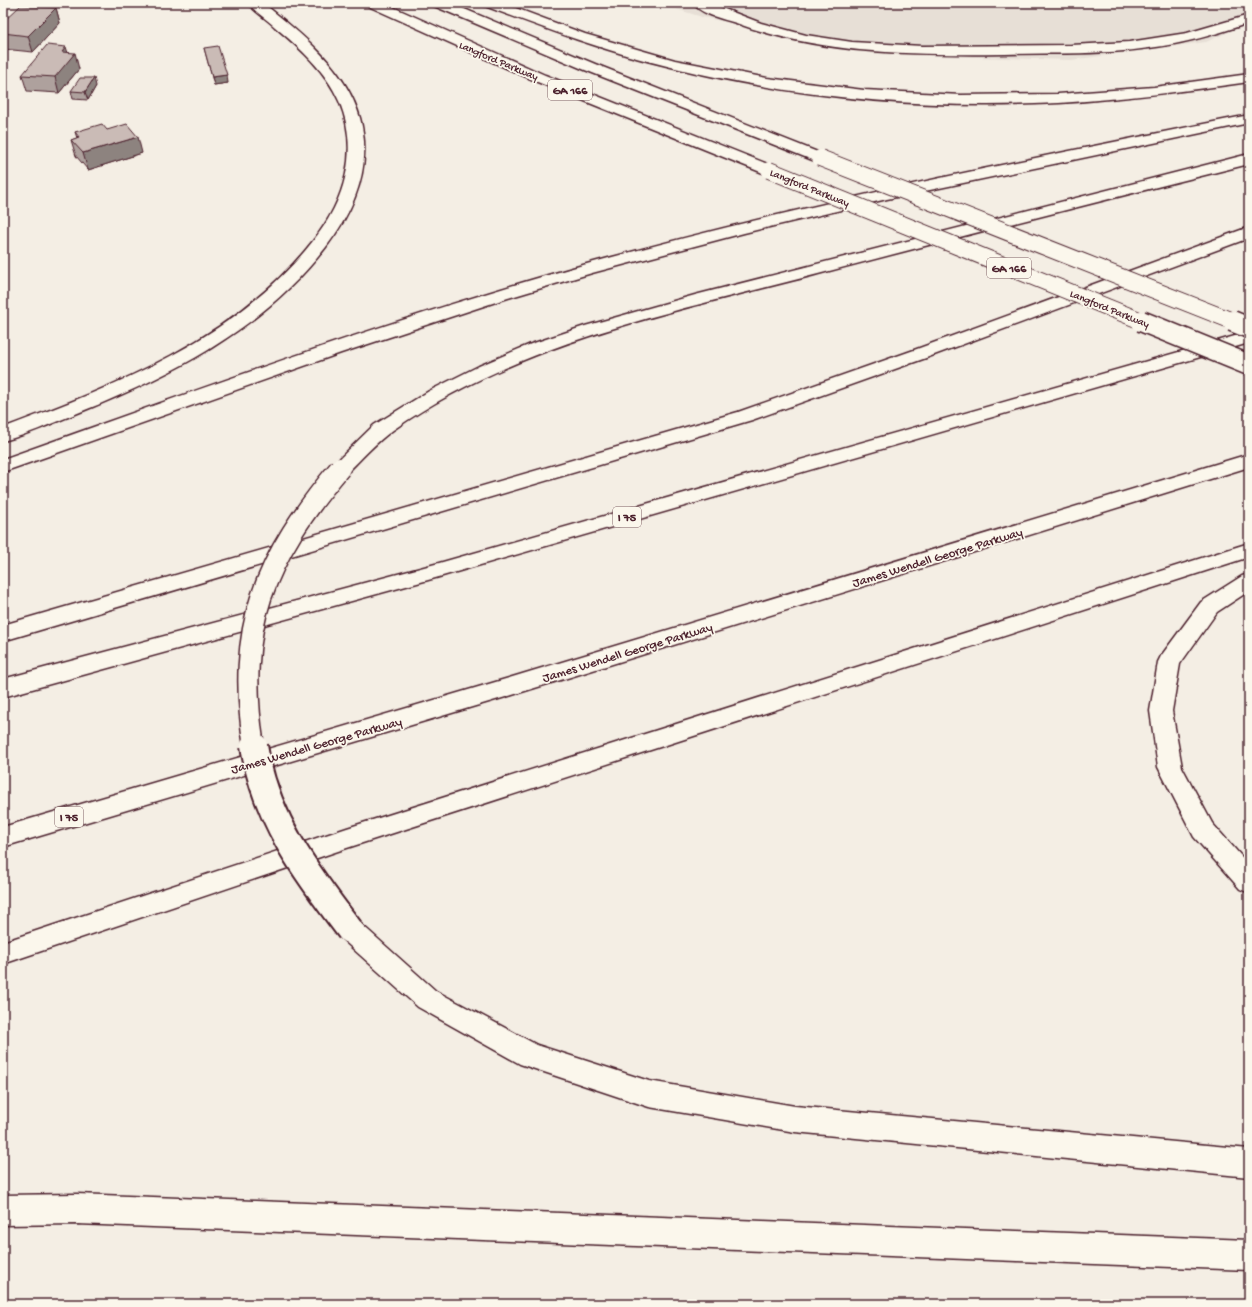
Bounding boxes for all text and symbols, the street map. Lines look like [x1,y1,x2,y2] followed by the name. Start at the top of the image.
[457,39,540,84] street label: Langford Parkway
[548,80,592,100] road number: GA 166
[768,167,852,210] street label: Langford Parkway
[987,258,1031,278] road number: GA 166
[1068,288,1152,331] street label: Langford Parkway
[613,507,641,527] road number: I 75
[851,525,1025,591] street label: James Wendell George Parkway
[541,620,715,686] street label: James Wendell George Parkway
[230,715,404,778] street label: James Wendell George Parkway
[55,807,83,827] road number: I 75

